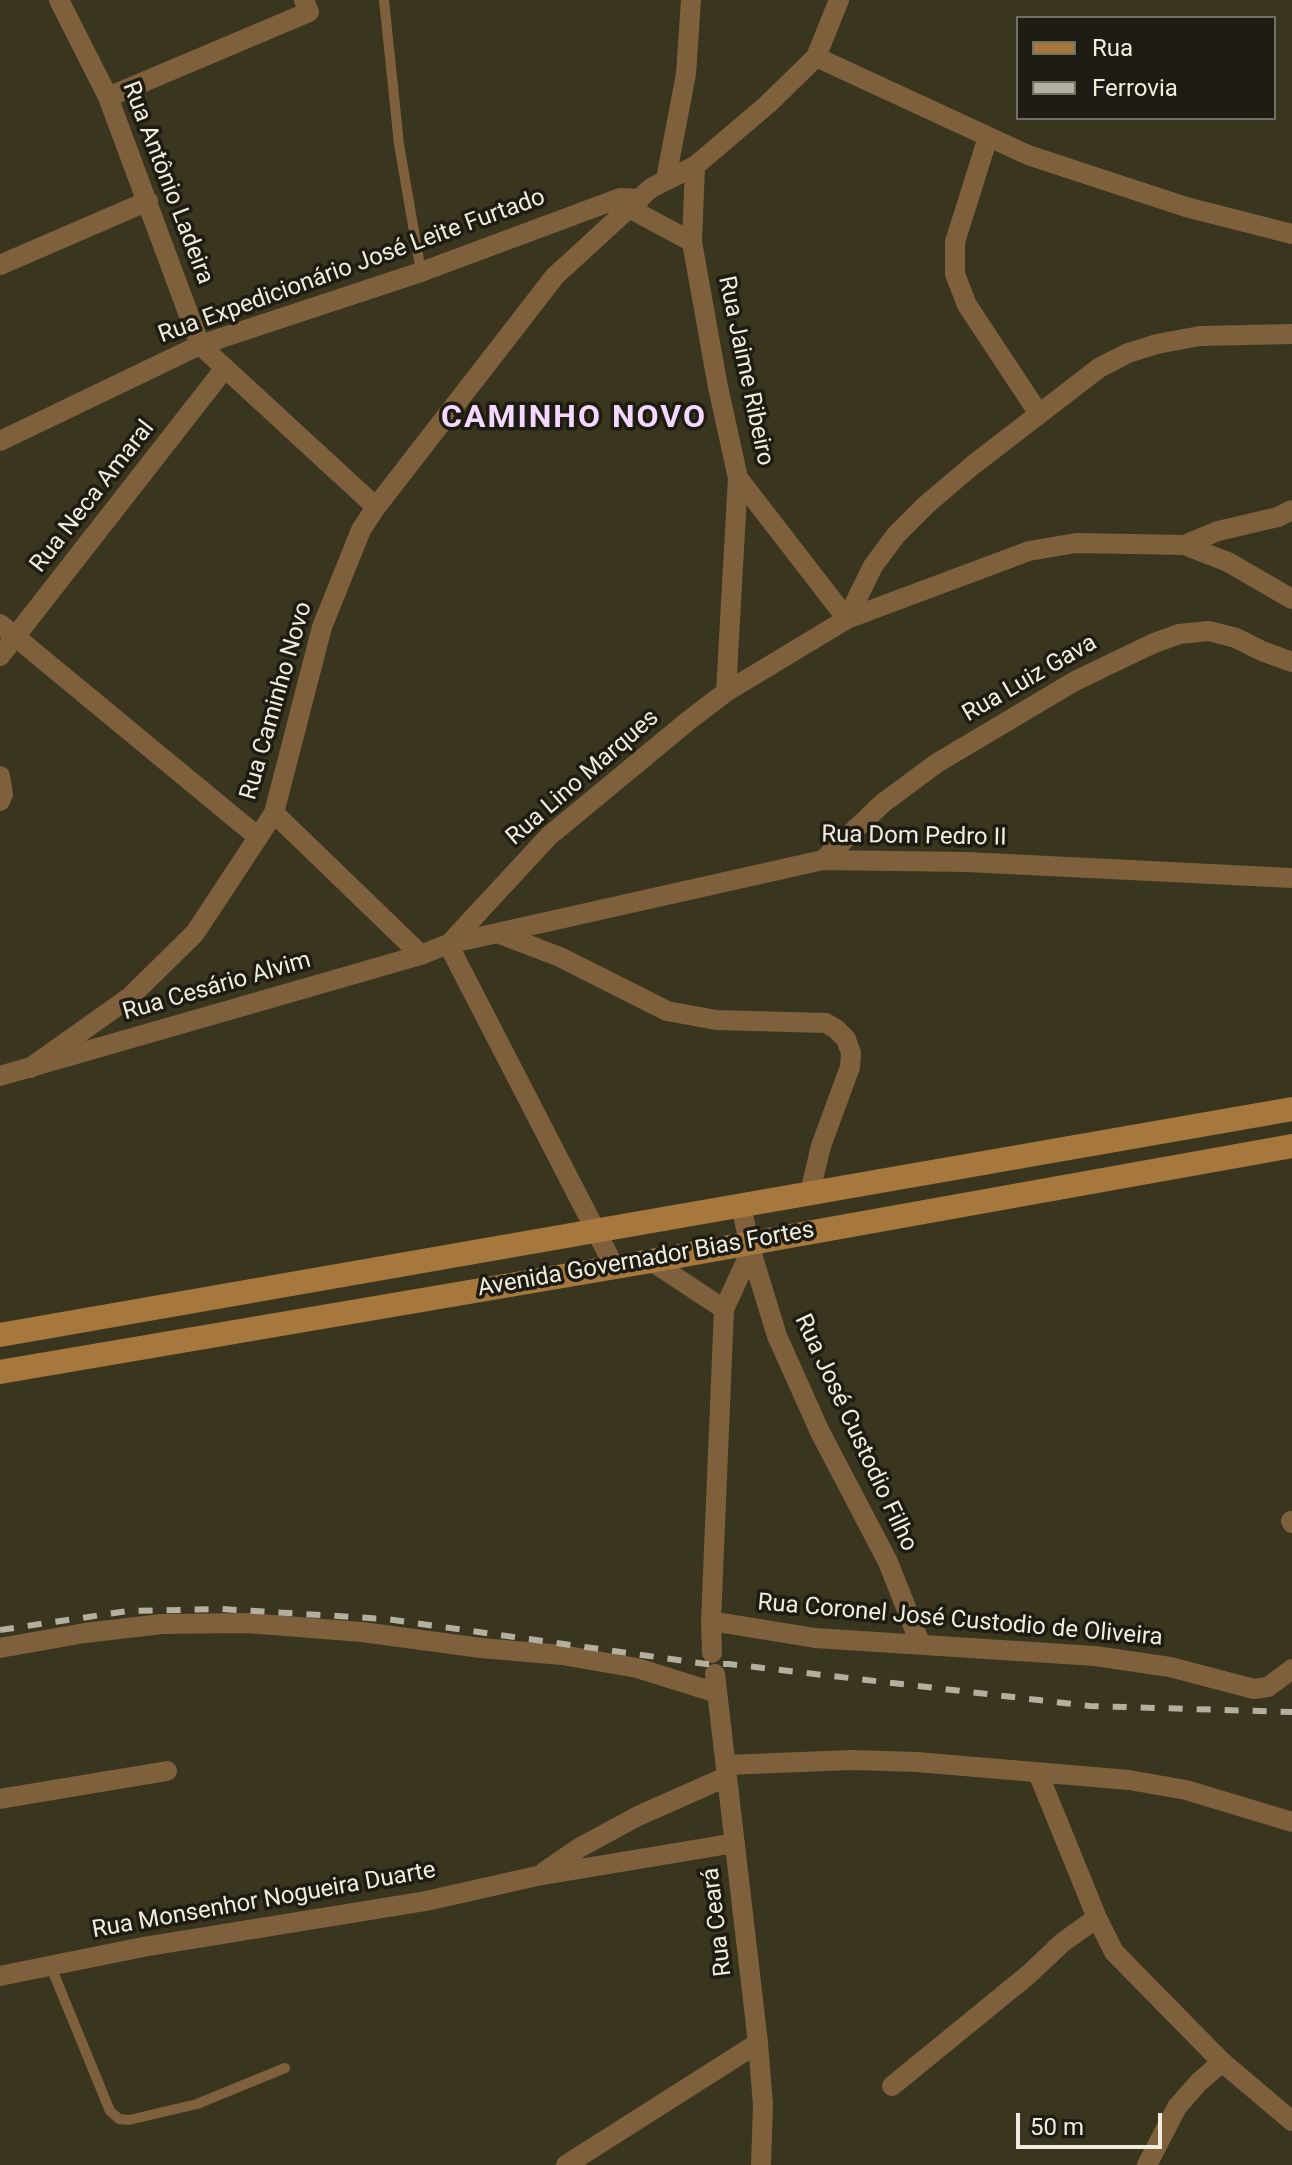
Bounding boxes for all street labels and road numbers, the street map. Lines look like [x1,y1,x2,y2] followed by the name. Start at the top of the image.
[115,78,219,288] street label: Rua Antônio Ladeira
[155,183,549,351] street label: Rua Expedicionário José Leite Furtado
[711,274,779,468] street label: Rua Jaime Ribeiro
[25,415,161,579] street label: Rua Neca Amaral
[235,599,319,803] street label: Rua Caminho Novo
[958,629,1102,729] street label: Rua Luiz Gava
[501,704,665,852] street label: Rua Lino Marques
[821,821,1007,853] street label: Rua Dom Pedro II
[120,946,314,1028] street label: Rua Cesário Alvim
[475,1216,817,1304] street label: Avenida Governador Bias Fortes
[787,1310,923,1556] street label: Rua José Custodio Filho
[756,1589,1164,1653] street label: Rua Coronel José Custodio de Oliveira
[90,1857,438,1945] street label: Rua Monsenhor Nogueira Duarte
[697,1866,739,1978] street label: Rua Ceará

